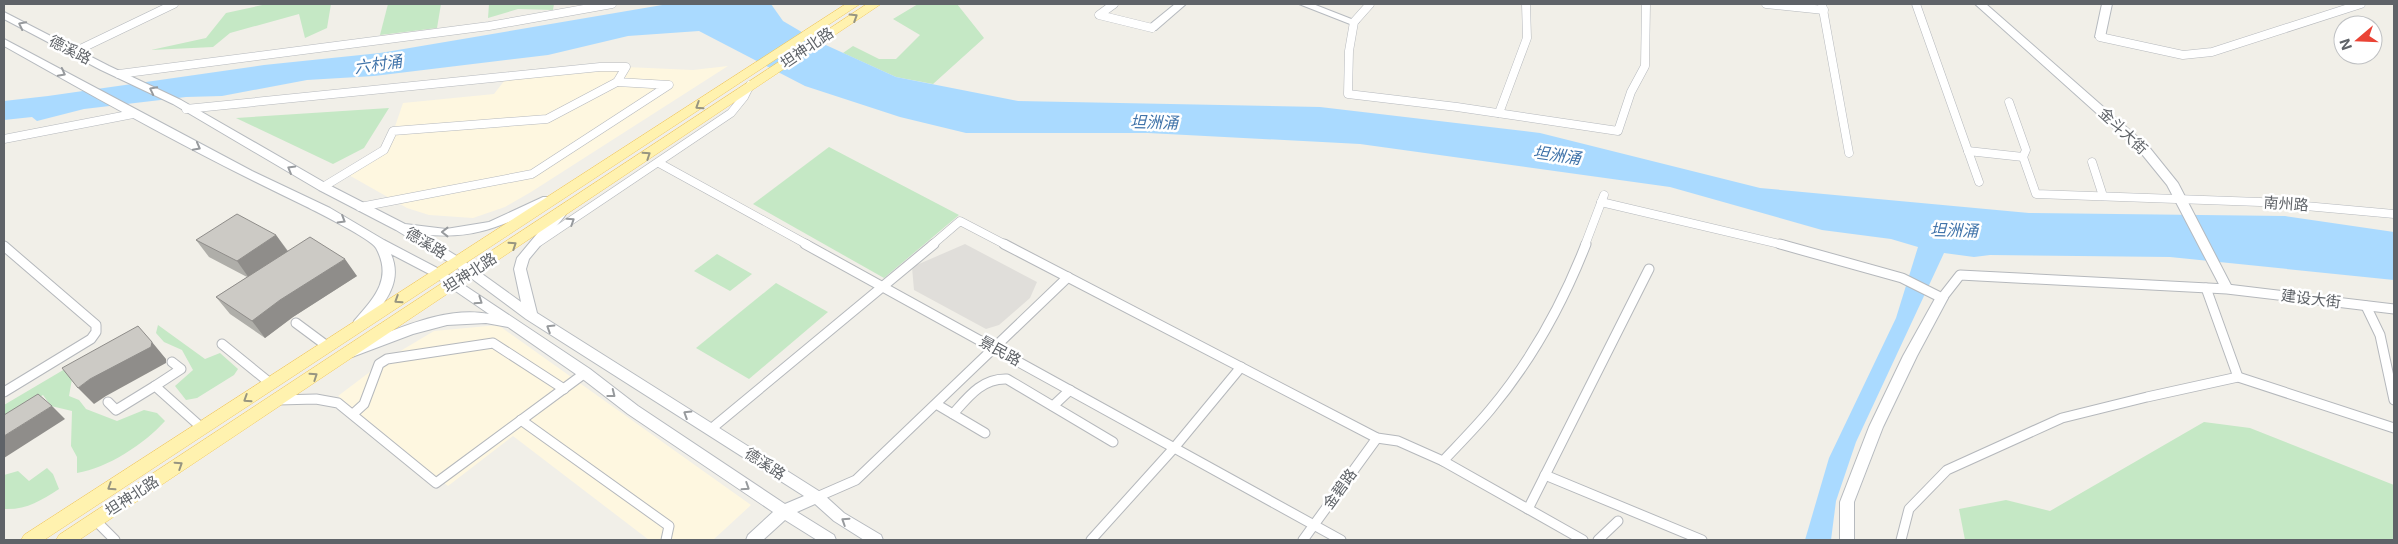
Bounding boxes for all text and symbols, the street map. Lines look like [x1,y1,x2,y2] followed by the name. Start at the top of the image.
[848,14,858,23] one-way arrow
[2333,15,2383,65] north arrow
[18,21,27,31] one-way arrow
[777,23,837,72] street label: 坦神北路
[46,31,95,68] street label: 德溪路
[2335,37,2355,52] text: N
[353,50,405,77] water label: 六村涌
[57,67,66,77] one-way arrow
[149,86,158,96] one-way arrow
[695,100,705,109] one-way arrow
[2095,103,2152,158] street label: 金斗大街
[1130,112,1180,132] water label: 坦洲涌
[192,141,201,151] one-way arrow
[1532,142,1584,169] water label: 坦洲涌
[642,151,651,161] one-way arrow
[288,165,297,175] one-way arrow
[2263,192,2309,215] street label: 南州路
[336,214,345,224] one-way arrow
[565,218,575,227] one-way arrow
[1930,220,1980,240] water label: 坦洲涌
[402,223,450,262] street label: 德溪路
[441,227,449,237] one-way arrow
[507,242,516,251] one-way arrow
[439,248,500,297] street label: 坦神北路
[2280,285,2342,312] street label: 建设大街
[394,294,403,304] one-way arrow
[473,295,483,304] one-way arrow
[546,324,555,334] one-way arrow
[976,331,1025,370] street label: 景民路
[308,373,318,382] one-way arrow
[606,389,615,397] one-way arrow
[243,392,252,402] one-way arrow
[684,411,693,421] one-way arrow
[741,443,789,484] street label: 德溪路
[173,462,182,472] one-way arrow
[1319,465,1361,512] street label: 金碧路
[101,471,162,520] street label: 坦神北路
[107,481,116,491] one-way arrow
[740,481,749,490] one-way arrow
[841,517,850,527] one-way arrow

